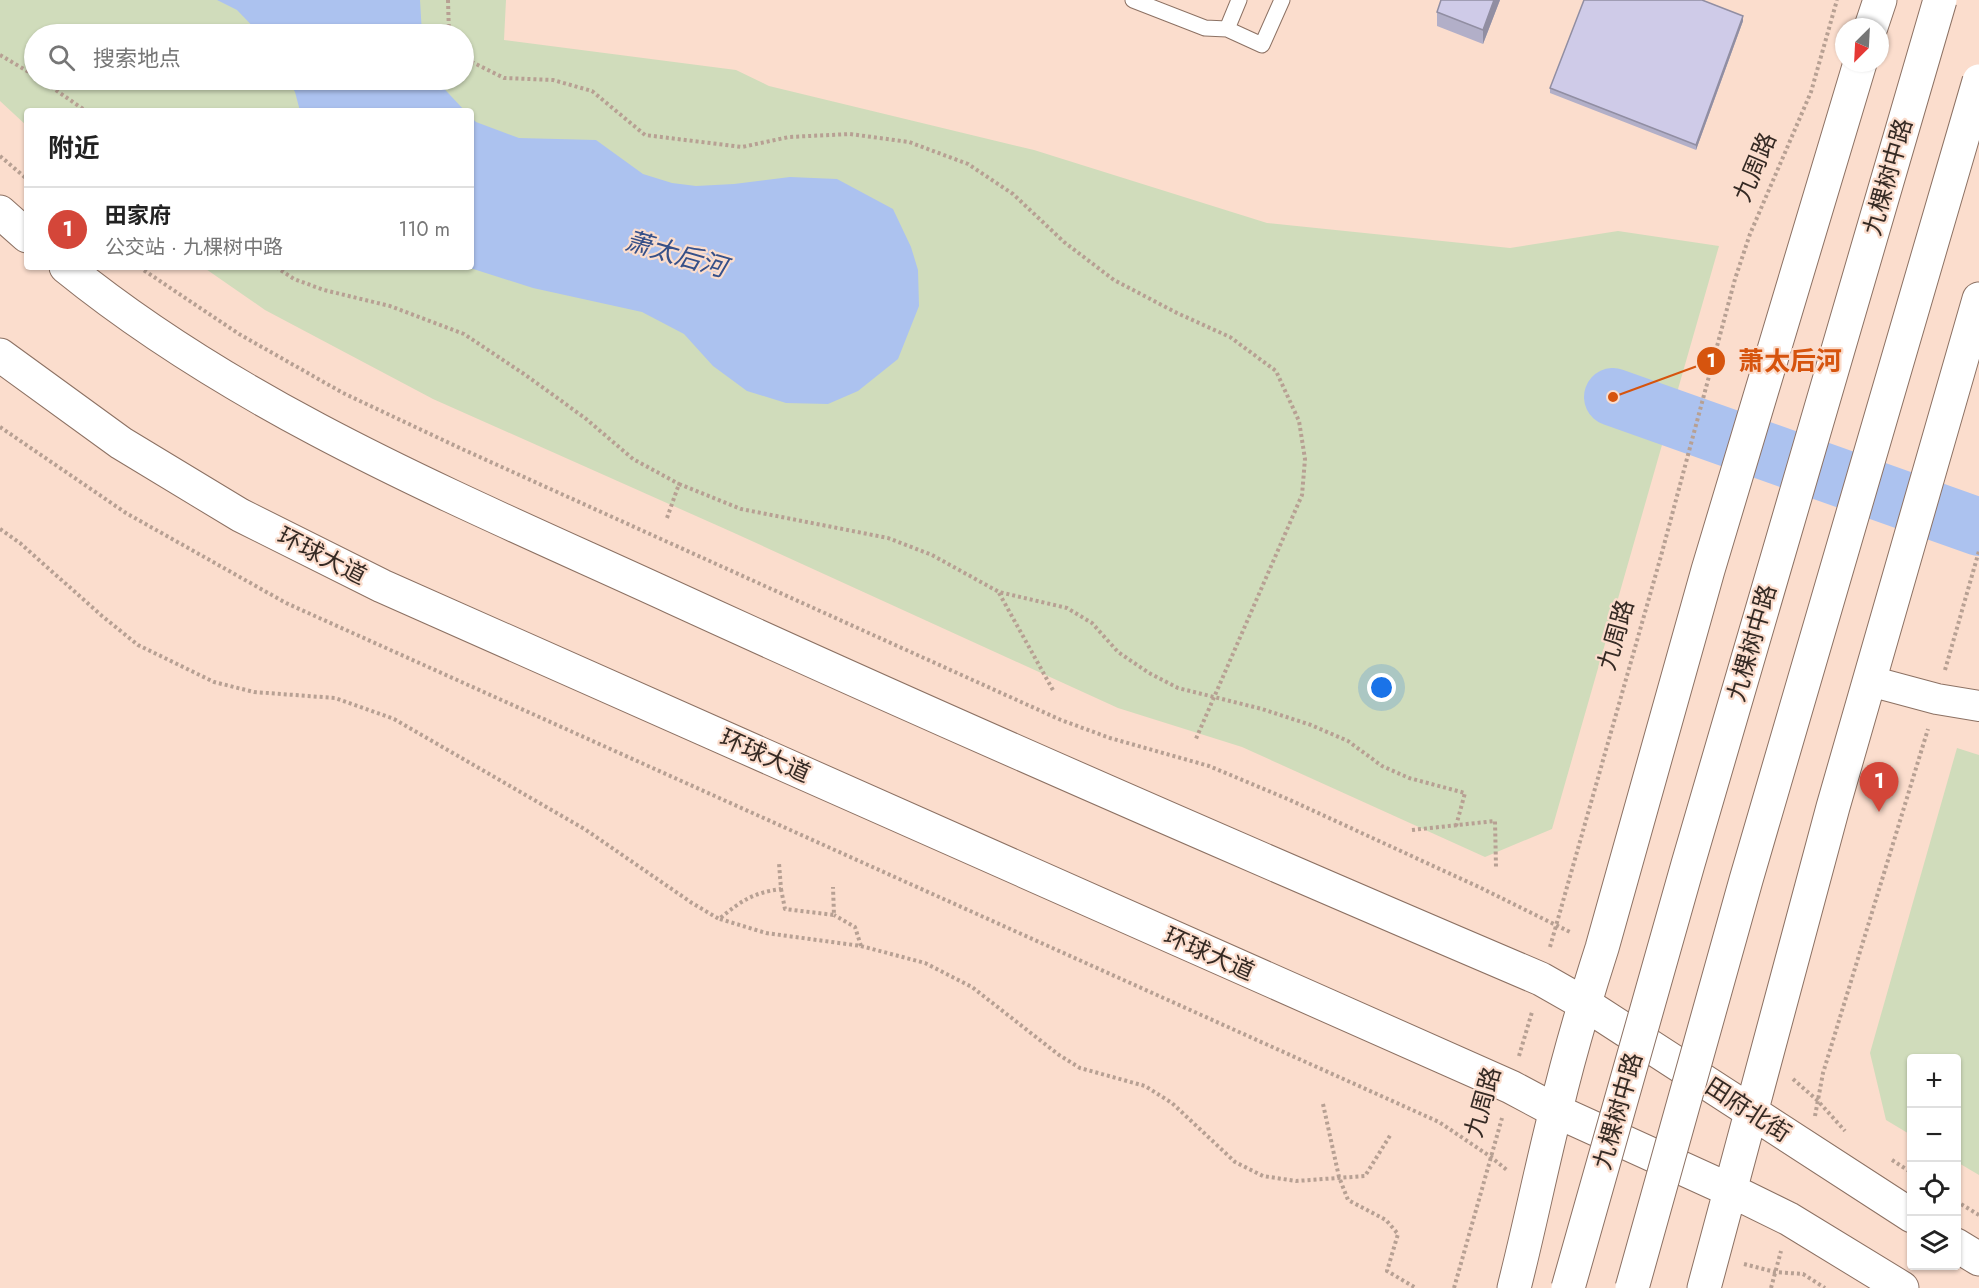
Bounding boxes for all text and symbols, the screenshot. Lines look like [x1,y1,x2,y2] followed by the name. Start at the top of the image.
[1835,18,1889,72] north arrow
[24,24,474,90] search box
[45,41,78,74] icon: search
[93,42,181,74] text: 搜索地点
[1854,114,1921,239] street label: 九棵树中路
[1724,127,1785,207] street label: 九周路
[48,129,100,167] text: 附近
[105,199,171,231] text: 田家府
[62,215,73,244] text: 1
[398,215,450,244] text: 110 m
[621,221,736,288] water label: 萧太后河
[105,233,283,262] text: 公交站 · 九棵树中路
[1696,339,1854,383] callout: 萧太后河
[1738,342,1842,380] text: 萧太后河
[1706,348,1716,374] text: 1
[272,518,373,593] street label: 环球大道
[1718,580,1785,705] street label: 九棵树中路
[1589,595,1642,674] street label: 九周路
[1367,673,1396,702] your location
[714,720,816,791] street label: 环球大道
[1860,762,1898,812] pin: 1
[1158,918,1260,989] street label: 环球大道
[1584,1048,1651,1173] street label: 九棵树中路
[1907,1054,1961,1270] map controls
[1907,1054,1961,1108] button: +
[1456,1062,1509,1141] street label: 九周路
[1698,1069,1798,1150] street label: 田府北街
[1907,1108,1961,1162] button: −
[1907,1162,1961,1216] button: locate
[1907,1216,1961,1270] button: layers

